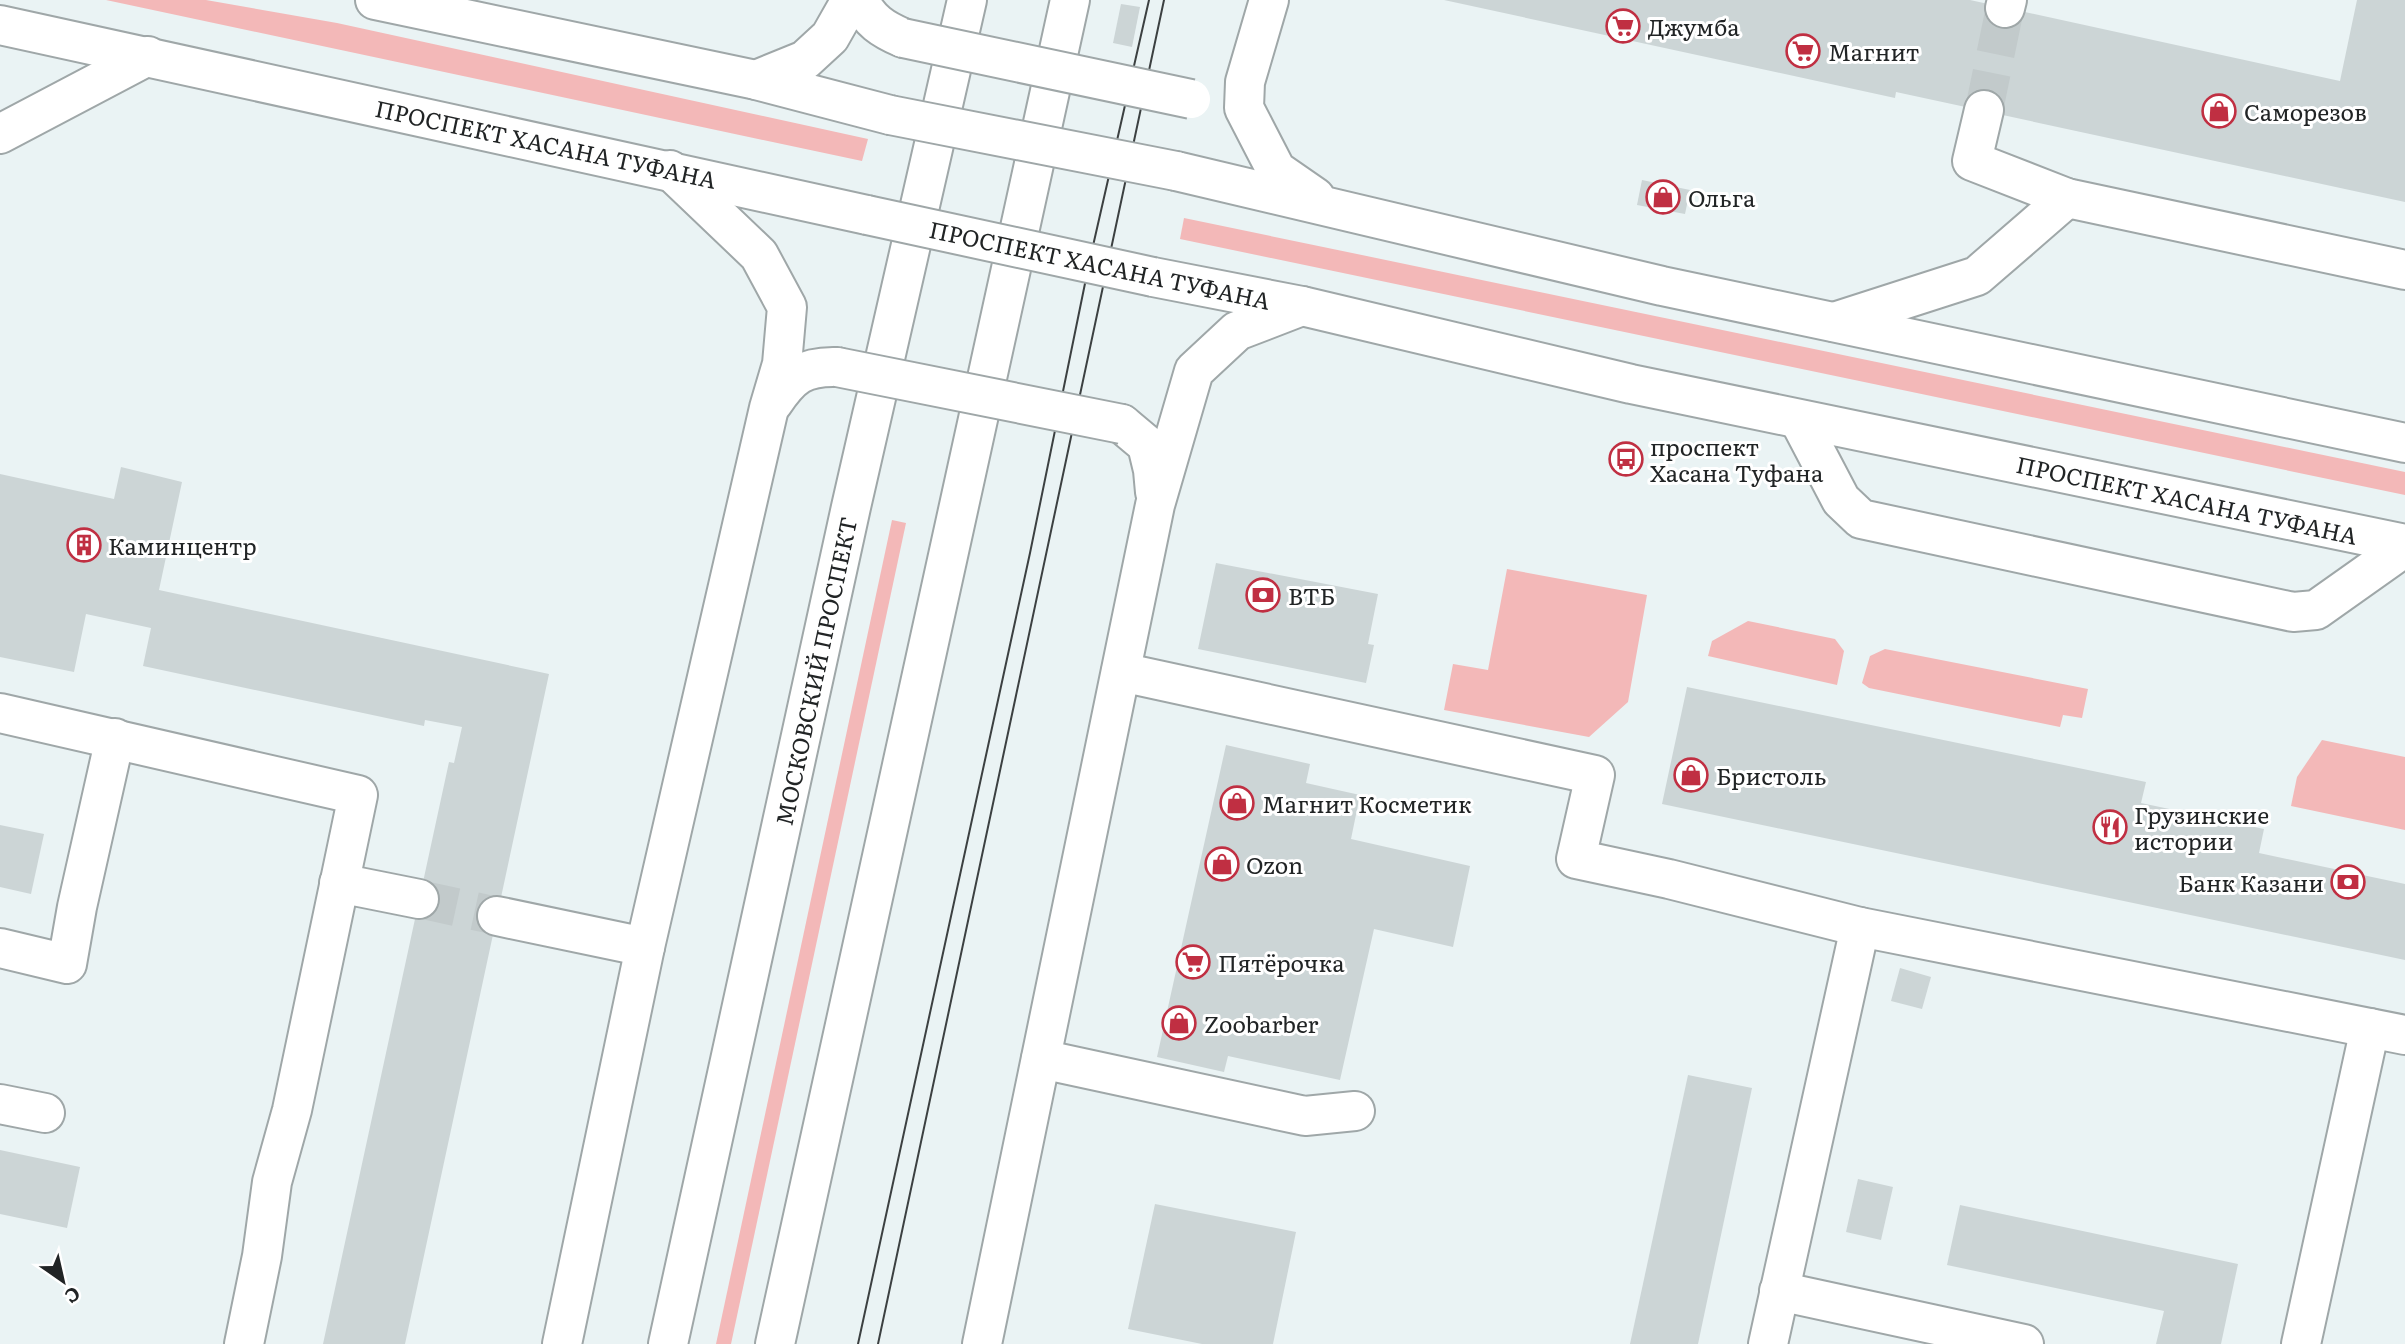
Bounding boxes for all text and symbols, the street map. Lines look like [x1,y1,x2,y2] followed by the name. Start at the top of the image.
[1604,7,1642,45] supermarket icon: Джумба
[1648,9,1740,43] place label: Джумба
[1784,32,1822,70] supermarket icon: Магнит
[1828,34,1919,68] place label: Магнит
[372,90,720,196] street label: ПРОСПЕКТ ХАСАНА ТУФАНА
[2200,92,2238,130] shop icon: Саморезов
[2244,94,2367,128] place label: Саморезов
[1644,178,1682,216] shop icon: Ольга
[1688,180,1756,214] place label: Ольга
[926,211,1274,317] street label: ПРОСПЕКТ ХАСАНА ТУФАНА
[1650,429,1824,489] place label: проспект Хасана Туфана
[1607,440,1645,478] bus stop icon: проспект Хасана Туфана
[2013,446,2361,552] street label: ПРОСПЕКТ ХАСАНА ТУФАНА
[766,514,864,828] street label: МОСКОВСКИЙ ПРОСПЕКТ
[65,526,103,564] building icon: Каминцентр
[108,528,257,562] place label: Каминцентр
[1244,576,1282,614] bank icon: ВТБ
[1288,578,1335,612] place label: ВТБ
[1672,756,1710,794] shop icon: Бристоль
[1716,758,1826,792] place label: Бристоль
[1218,784,1256,822] shop icon: Магнит Косметик
[1262,786,1472,820] place label: Магнит Косметик
[2134,797,2269,857] place label: Грузинские истории
[2091,808,2129,846] restaurant icon: Грузинские истории
[1203,845,1241,883] shop icon: Ozon
[1246,847,1303,881] place label: Ozon
[2329,863,2367,901] bank icon: Банк Казани
[2178,865,2324,899] place label: Банк Казани
[1174,943,1212,981] supermarket icon: Пятёрочка
[1218,945,1345,979] place label: Пятёрочка
[1160,1004,1198,1042] shop icon: Zoobarber
[1204,1006,1319,1040] place label: Zoobarber
[28,1246,98,1316] north arrow
[60,1281,86,1311] text: С

